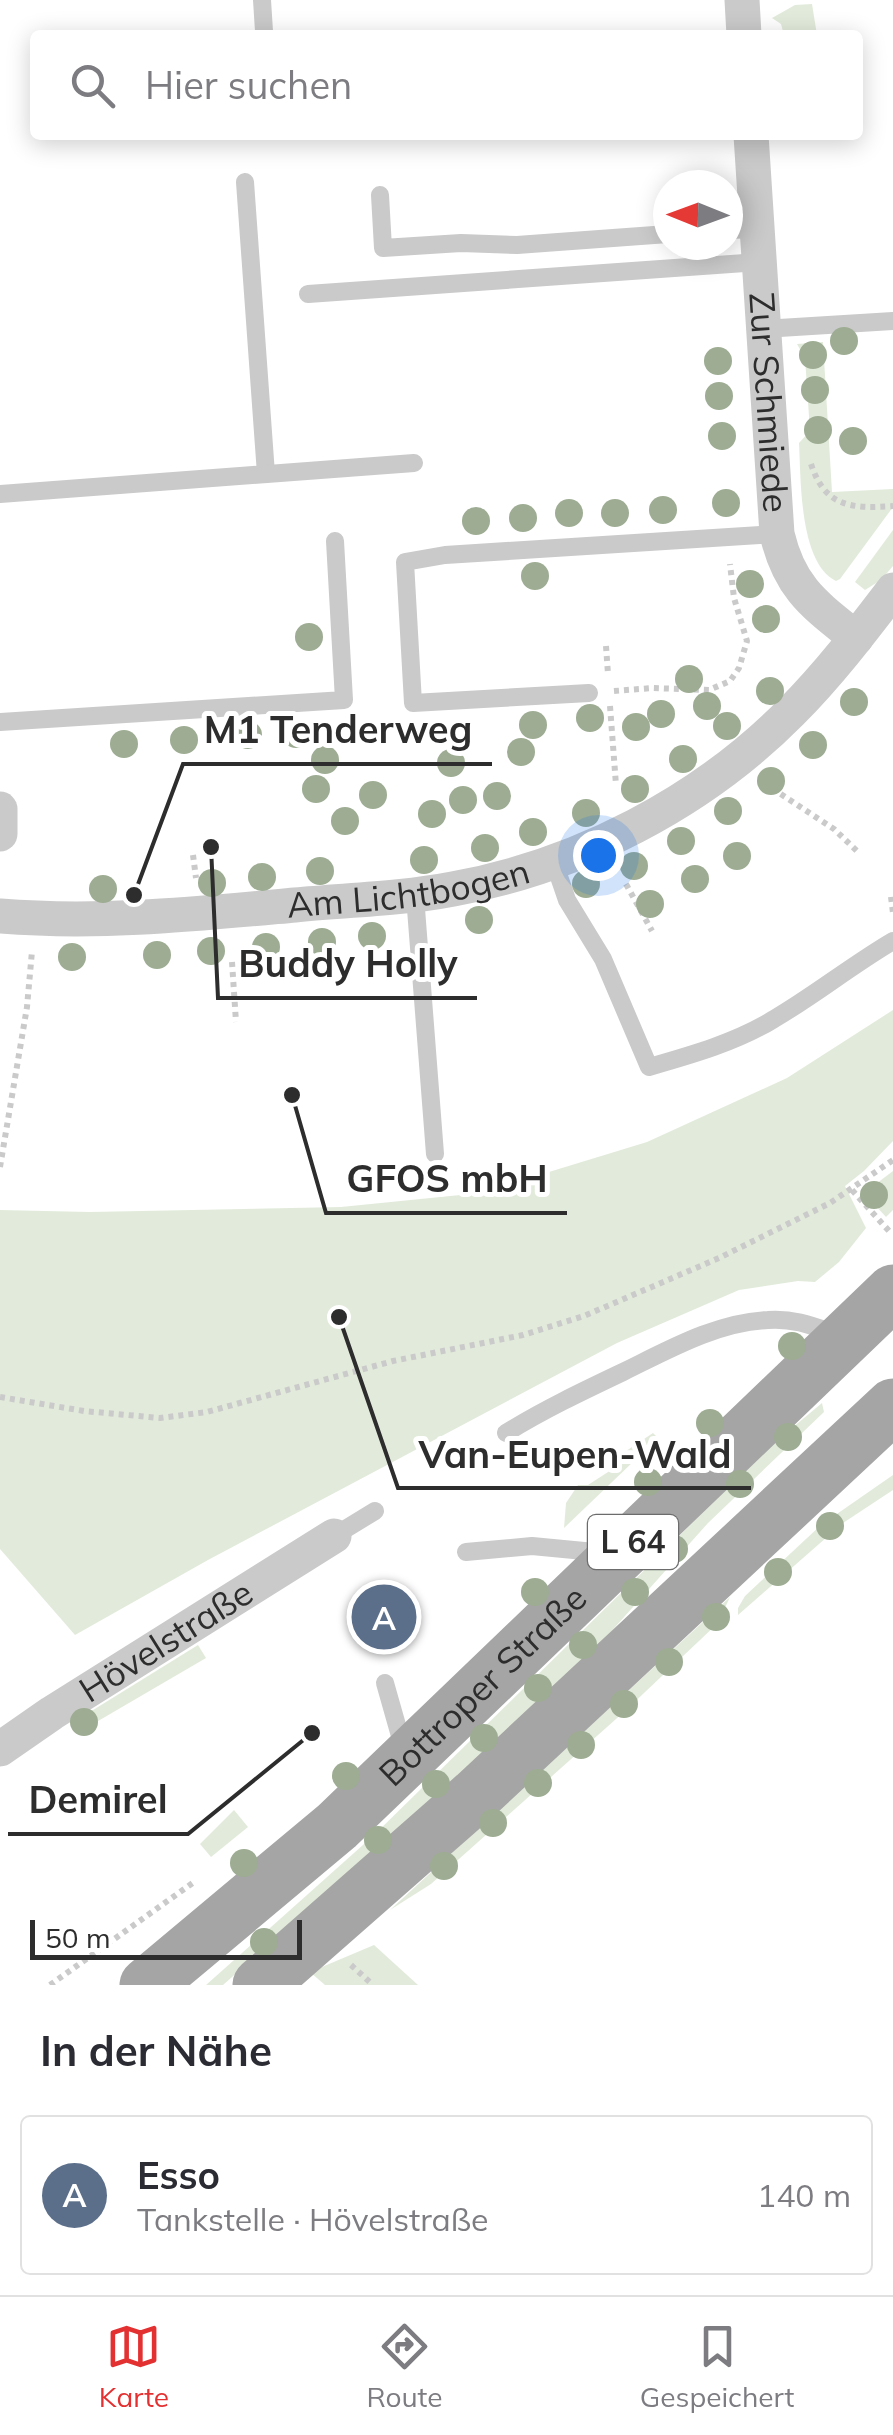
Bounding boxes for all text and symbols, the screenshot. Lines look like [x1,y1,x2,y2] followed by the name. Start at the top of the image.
[30,30,863,140] search box
[65,58,120,113] icon: search
[145,61,352,109] text: Hier suchen
[653,170,743,260] north arrow
[740,291,799,514] street label: Zur Schmiede
[183,696,492,764] callout: M1 Tenderweg
[204,705,472,753] text: M1 Tenderweg
[573,830,624,881] your location
[285,848,535,927] street label: Am Lichtbogen
[218,930,477,998] callout: Buddy Holly
[238,939,458,987] text: Buddy Holly
[326,1145,567,1213] callout: GFOS mbH
[346,1154,548,1202] text: GFOS mbH
[398,1420,751,1488] callout: Van-Eupen-Wald
[418,1430,731,1478] text: Van-Eupen-Wald
[588,1515,678,1569] road number: L 64
[71,1570,261,1711] street label: Hövelstraße
[369,1575,595,1795] street label: Bottroper Straße
[352,1580,416,1654] pin: A
[8,1766,188,1834] callout: Demirel
[28,1775,168,1823] text: Demirel
[30,1915,302,1960] scale bar
[45,1920,111,1955] text: 50 m
[40,2024,272,2077] text: In der Nähe
[137,2151,220,2199] text: Esso
[62,2175,87,2215] text: A
[757,2175,851,2215] text: 140 m
[137,2199,489,2239] text: Tankstelle · Hövelstraße
[99,2319,169,2414] tab: Karte
[366,2319,442,2414] tab: Route
[640,2319,794,2414] tab: Gespeichert

